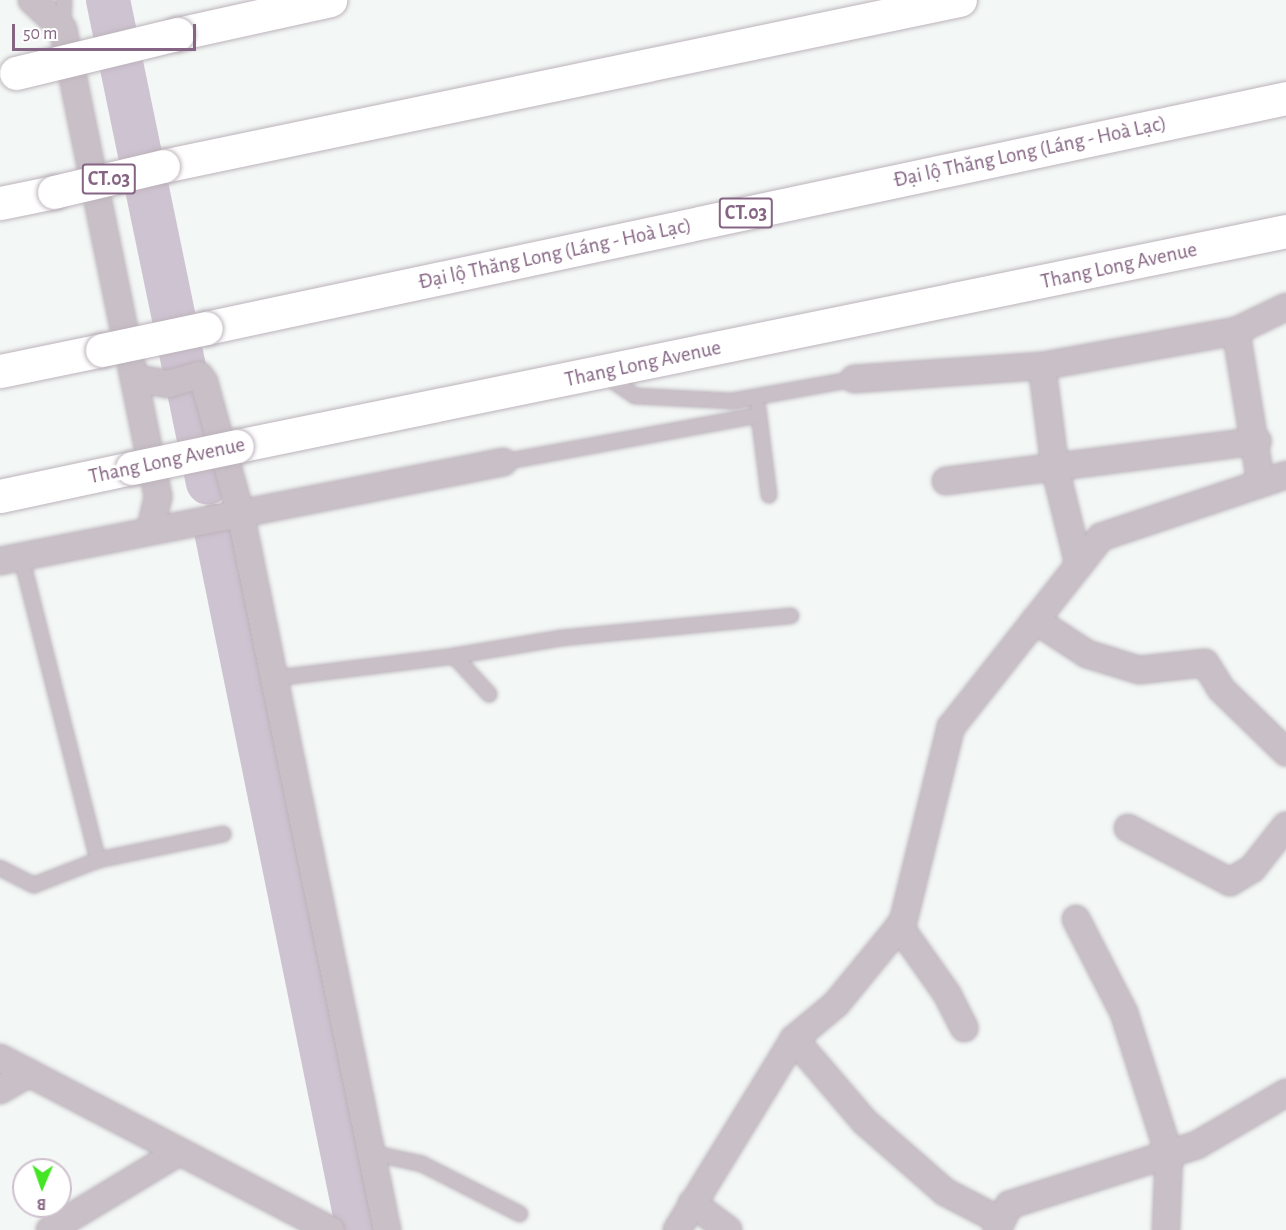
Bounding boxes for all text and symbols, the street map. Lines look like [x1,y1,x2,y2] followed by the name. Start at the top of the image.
[15,12,200,50] scale bar
[23,25,57,43] text: 50 m
[891,111,1169,193] street label: Đại lộ Thăng Long (Láng - Hoà Lạc)
[80,162,138,196] road number: CT.03
[718,196,774,230] road number: CT.03
[416,213,694,295] street label: Đại lộ Thăng Long (Láng - Hoà Lạc)
[1038,237,1200,295] street label: Thang Long Avenue
[562,335,724,393] street label: Thang Long Avenue
[86,432,248,490] street label: Thang Long Avenue
[12,1158,72,1218] north arrow
[37,1196,46,1212] text: B

